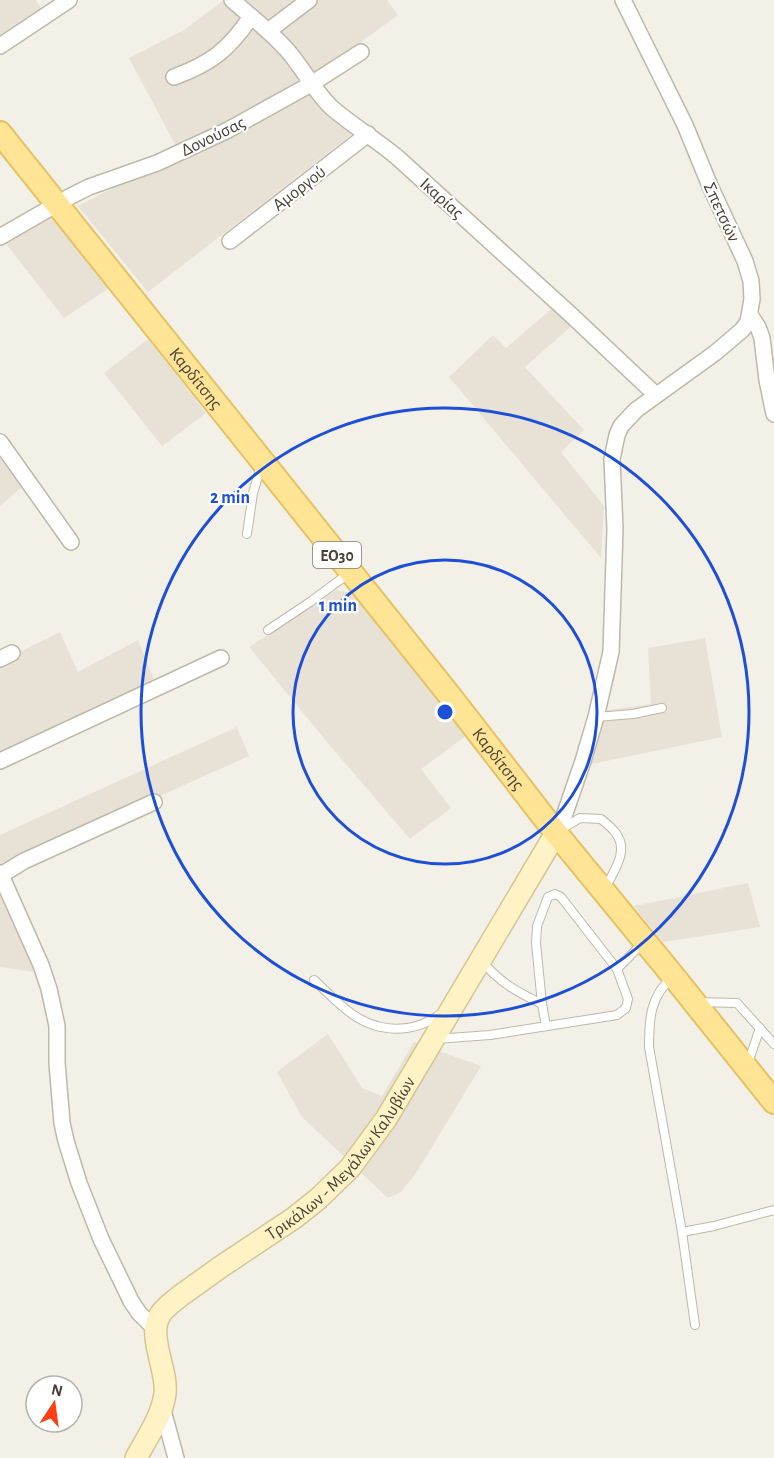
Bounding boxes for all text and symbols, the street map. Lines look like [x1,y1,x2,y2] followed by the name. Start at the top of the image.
[178,114,248,160] street label: Δονούσας
[270,163,329,215] street label: Αμοργού
[416,174,467,223] street label: Ικαρίας
[700,180,743,245] street label: Σπετσών
[165,345,225,413] street label: Καρδίτσης
[210,489,250,507] text: 2 min
[313,542,361,568] road number: ΕΟ30
[319,597,357,615] text: 1 min
[435,702,455,722] centre of rings
[468,725,527,794] street label: Καρδίτσης
[263,1073,419,1244] street label: Τρικάλων - Μεγάλων Καλυβίων
[24,1374,84,1434] north arrow
[50,1381,64,1399] text: N

